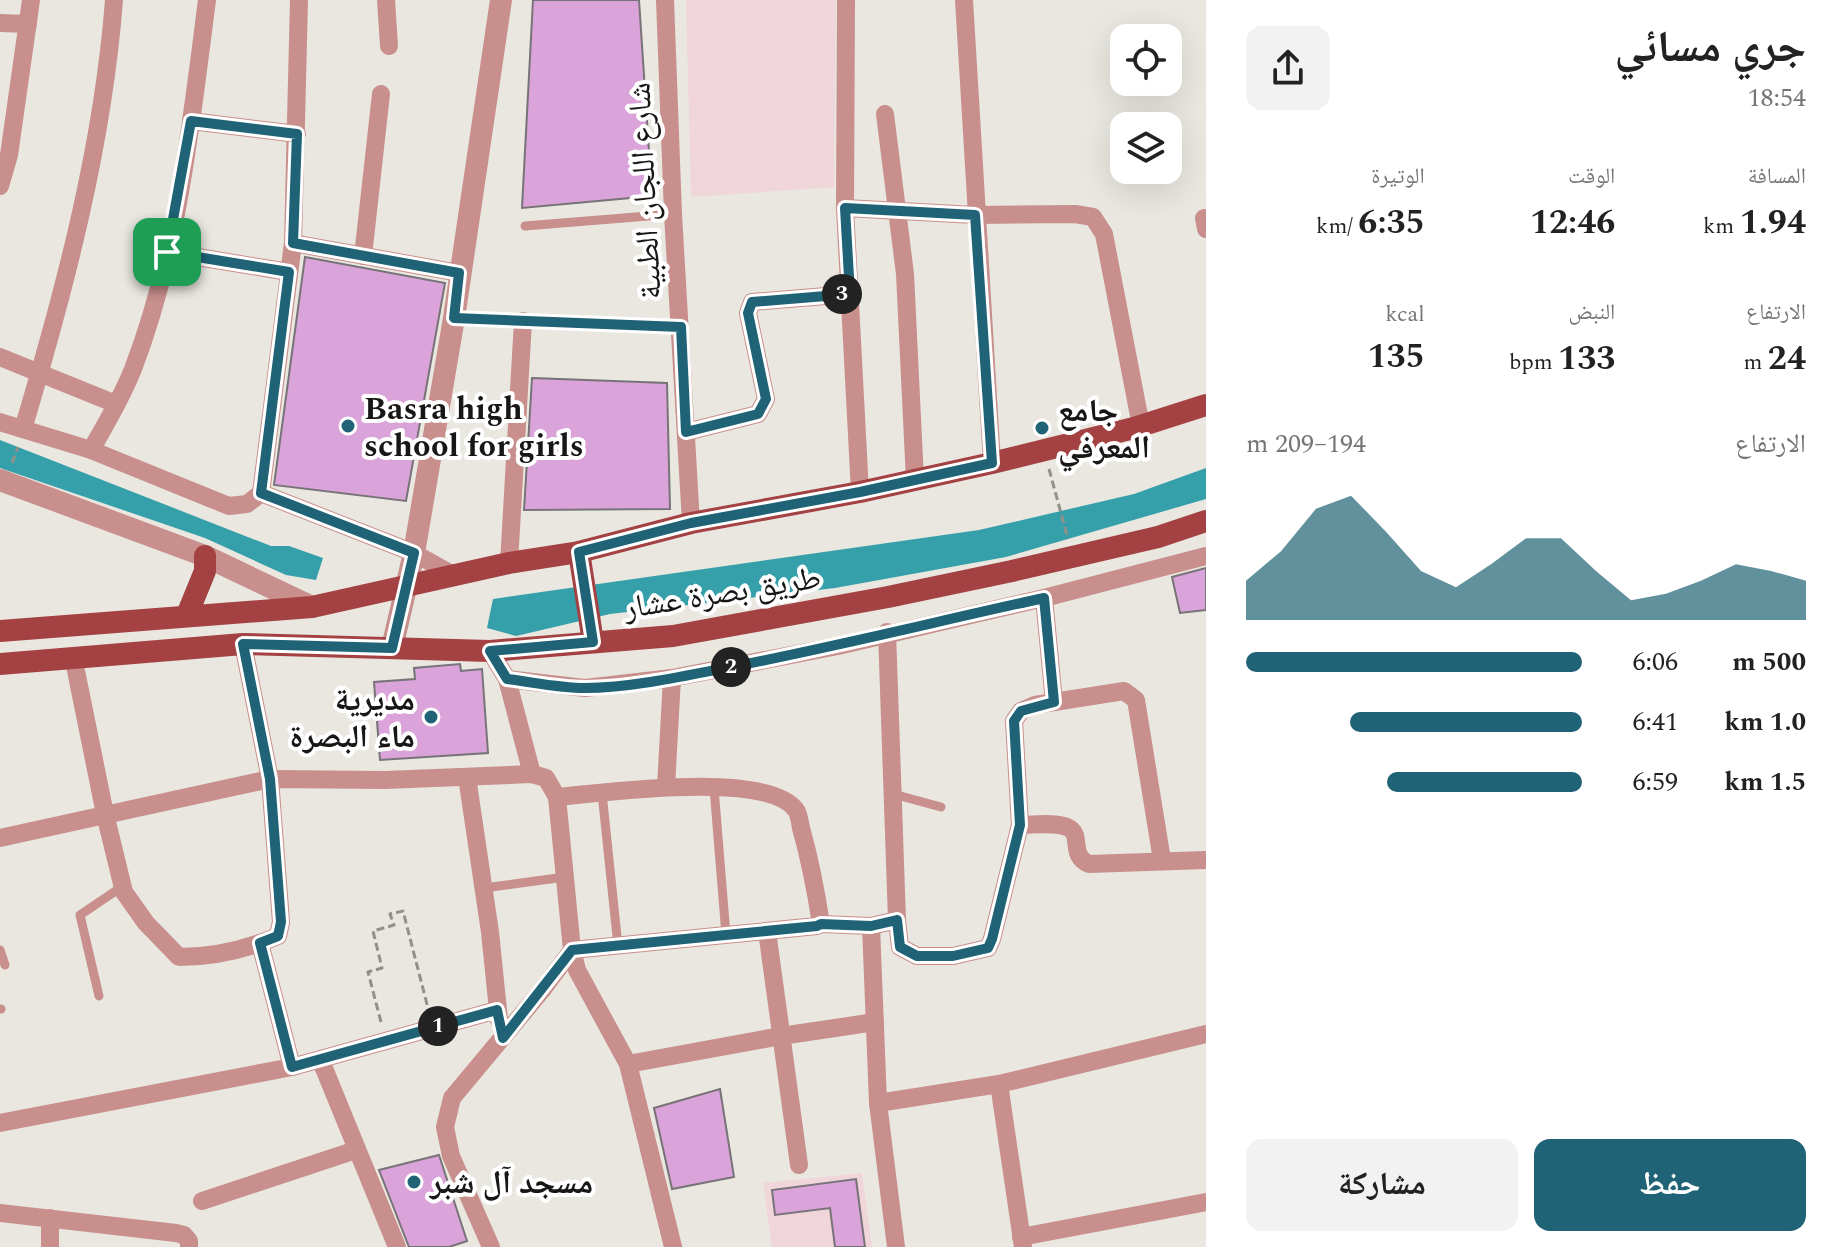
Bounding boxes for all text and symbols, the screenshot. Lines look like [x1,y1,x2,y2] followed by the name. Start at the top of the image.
[1614,14,1806,81] text: جري مسائي
[1110,24,1182,184] map controls
[1110,24,1182,96] button: locate
[1246,26,1330,110] button: share
[1747,78,1806,118] text: 18:54
[615,81,676,301] street label: شارع اللجان الطبية
[1110,112,1182,184] button: layers
[1371,160,1425,193] text: الوتيرة
[1568,160,1615,193] text: الوقت
[1748,160,1806,193] text: المسافة
[1358,197,1425,249] text: 6:35
[1530,197,1615,249] text: 12:46
[1740,197,1806,249] text: 1.94
[1316,210,1358,243] text: /km
[1703,210,1740,243] text: km
[133,218,201,286] pin
[145,230,189,274] icon: arrive
[822,274,862,314] pin: 3
[836,277,848,310] text: 3
[1568,296,1615,329] text: النبض
[1746,296,1806,329] text: الارتفاع
[1385,298,1425,331] text: kcal
[1367,331,1425,383] text: 135
[1558,333,1615,385] text: 133
[1768,333,1806,385] text: 24
[1509,346,1558,379] text: bpm
[1743,346,1768,379] text: m
[364,385,584,471] place label: Basra high school for girls
[1058,387,1150,473] place label: جامع المعرفي
[339,417,357,435] marker: Basra high school for girls
[1033,419,1051,437] marker: جامع المعرفي
[1246,424,1366,464] text: 194–209 m
[1735,424,1806,464] text: الارتفاع
[619,554,824,633] street label: طريق بصرة عشار
[1632,642,1678,682] text: 6:06
[1732,642,1806,682] text: 500 m
[711,647,751,687] pin: 2
[725,650,737,683] text: 2
[289,676,415,762] place label: مديرية ماء البصرة
[1632,702,1678,742] text: 6:41
[1724,702,1806,742] text: 1.0 km
[422,708,440,726] marker: مديرية ماء البصرة
[1632,762,1678,802] text: 6:59
[1724,762,1806,802] text: 1.5 km
[418,1006,458,1046] pin: 1
[432,1009,444,1042] text: 1
[1246,1139,1518,1231] button: مشاركة
[1534,1139,1806,1231] button: حفظ
[428,1159,593,1208] place label: مسجد آل شبر
[405,1173,423,1191] marker: مسجد آل شبر

